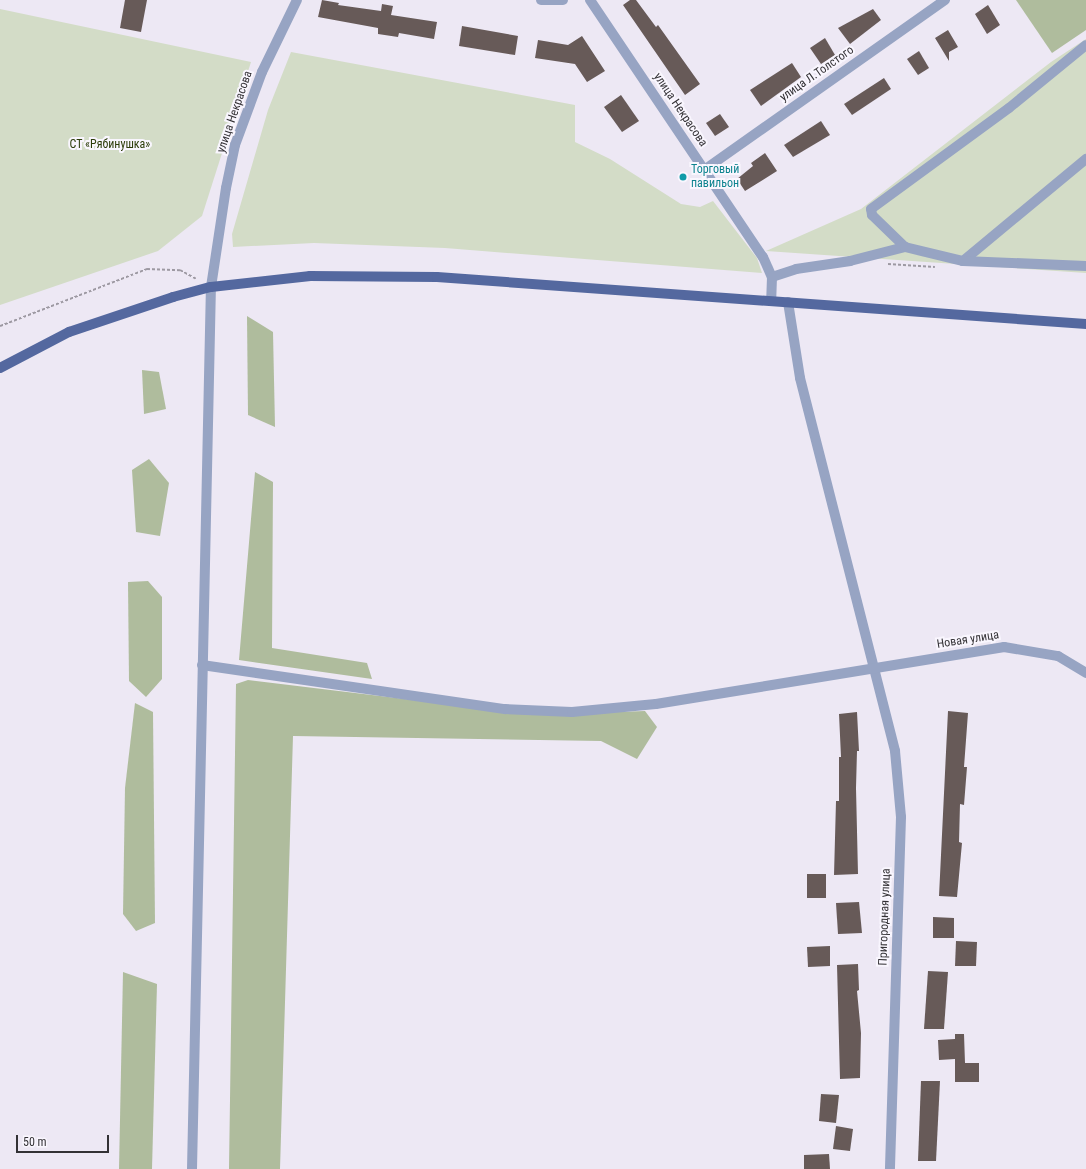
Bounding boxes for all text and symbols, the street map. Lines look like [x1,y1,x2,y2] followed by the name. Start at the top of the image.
[777,43,857,105] street label: улица Л.Толстого
[214,69,256,155] street label: улица Некрасова
[650,70,710,150] street label: улица Некрасова
[70,138,150,152] park label: СТ «Рябинушка»
[691,163,739,191] place label: Торговый павильон
[678,172,688,182] marker: Торговый павильон
[936,628,1000,652] street label: Новая улица
[876,868,894,966] street label: Пригородная улица
[18,1127,111,1153] scale bar
[23,1135,47,1149] text: 50 m

